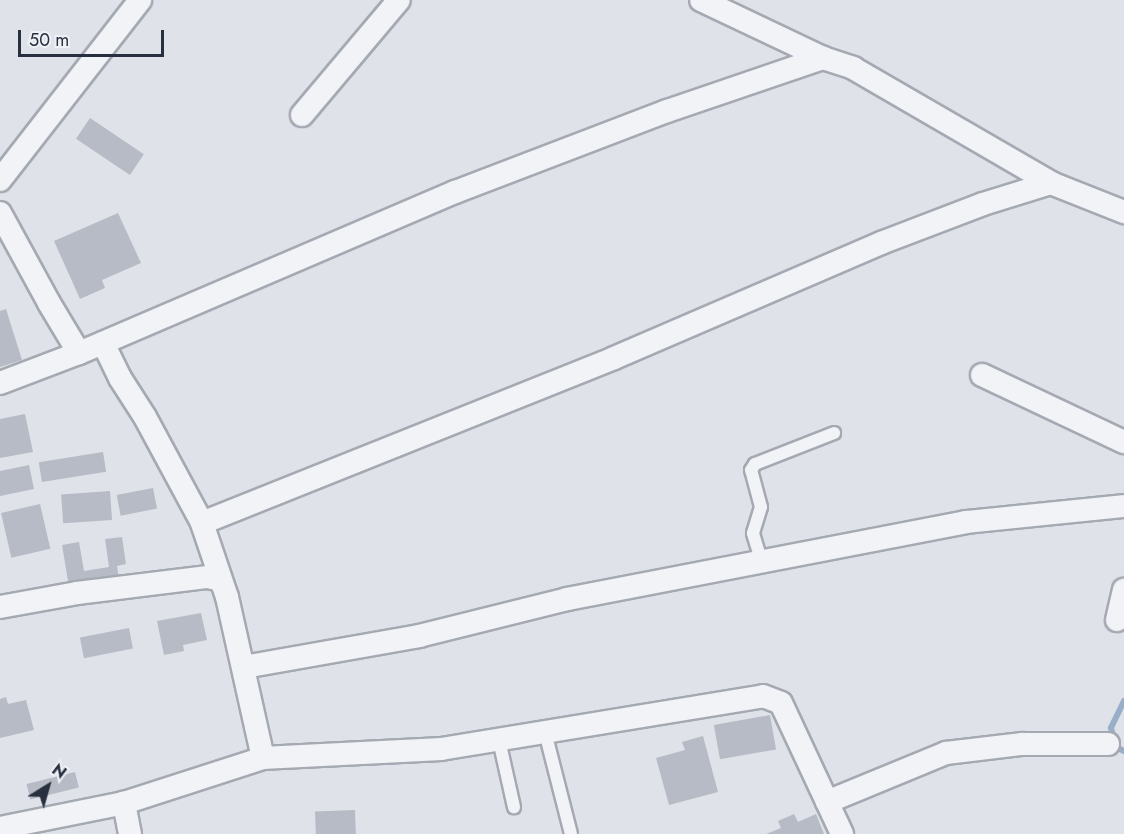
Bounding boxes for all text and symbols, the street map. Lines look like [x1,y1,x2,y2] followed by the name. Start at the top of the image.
[21,18,166,56] scale bar
[29,27,69,53] text: 50 m
[18,756,78,816] north arrow
[47,758,71,784] text: N

